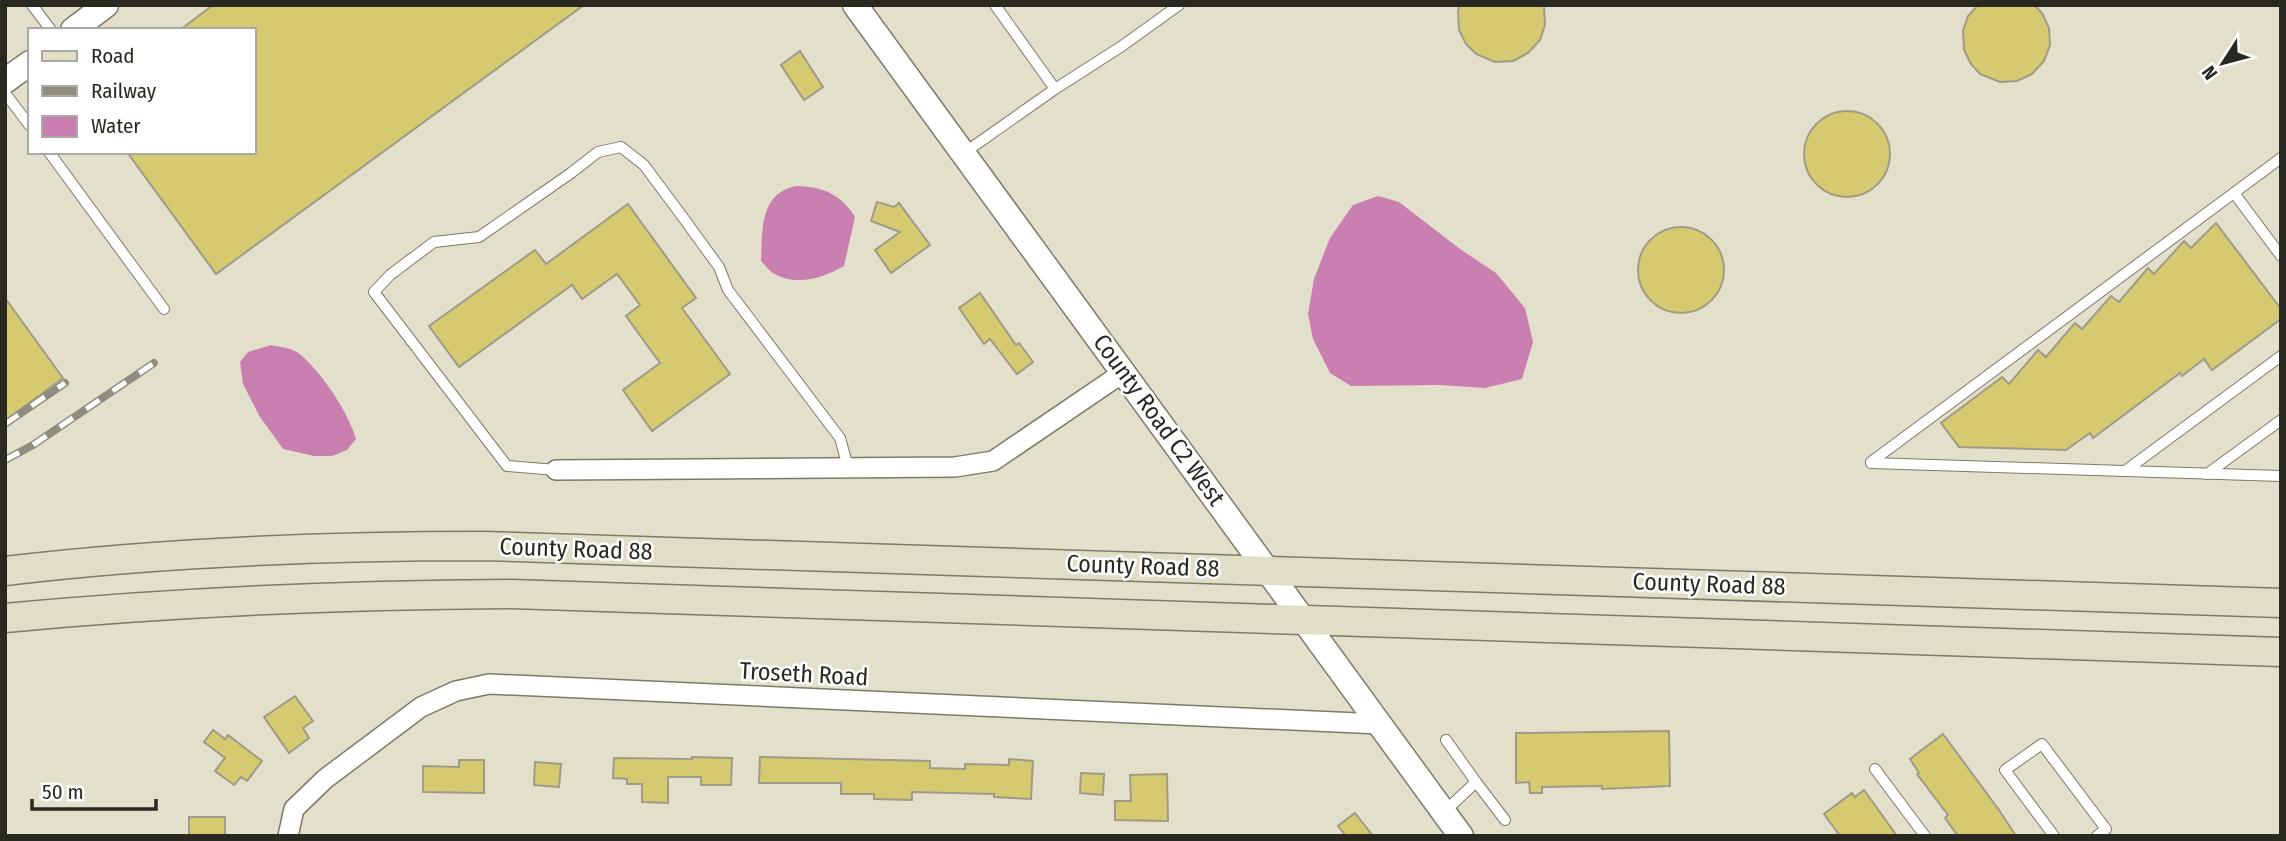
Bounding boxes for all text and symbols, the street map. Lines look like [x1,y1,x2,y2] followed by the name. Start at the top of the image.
[28,28,256,154] legend
[2188,28,2258,98] north arrow
[91,43,135,69] text: Road
[2197,61,2222,84] text: N
[91,78,157,104] text: Railway
[91,113,141,139] text: Water
[1087,329,1231,511] street label: County Road C2 West
[499,532,653,566] street label: County Road 88
[1066,549,1220,583] street label: County Road 88
[1632,567,1786,601] street label: County Road 88
[739,657,869,691] street label: Troseth Road
[32,768,156,812] scale bar
[42,779,84,805] text: 50 m

